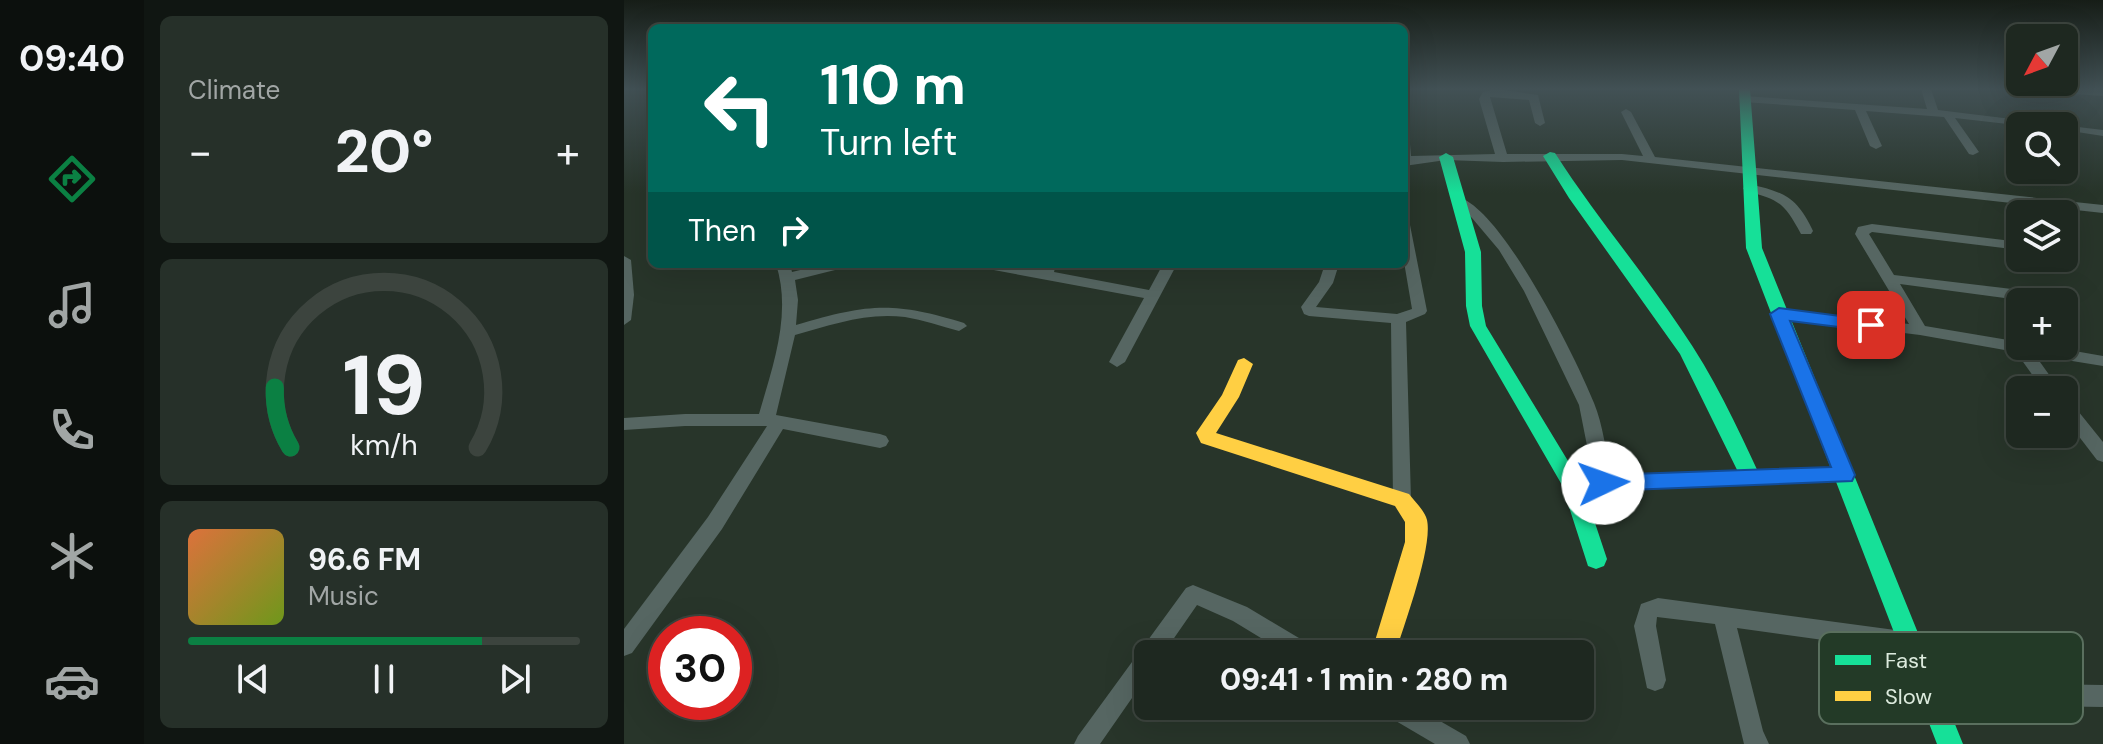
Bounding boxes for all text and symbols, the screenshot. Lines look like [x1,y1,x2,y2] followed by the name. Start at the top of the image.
[2006,24,2078,96] north arrow
[2006,24,2078,448] map controls
[19,35,125,82] text: 09:40
[820,48,966,121] text: 110 m
[688,56,792,160] icon: left
[188,73,280,107] text: Climate
[335,112,433,191] text: 20°
[2006,112,2078,184] button: search
[820,119,957,166] text: Turn left
[188,123,212,181] text: −
[556,123,580,181] text: +
[44,151,100,207] icon: directions
[2006,200,2078,272] button: layers
[772,208,816,252] icon: right
[688,211,756,250] text: Then
[44,277,100,333] icon: music
[2006,288,2078,360] button: +
[1837,291,1905,359] pin
[1849,303,1893,347] icon: arrive
[342,331,426,440] text: 19
[2006,376,2078,448] button: −
[44,402,100,458] icon: phone
[350,427,418,464] text: km/h
[1561,441,1645,525] position arrow
[44,528,100,584] icon: climate
[308,540,421,579] text: 96.6 FM
[308,579,379,613] text: Music
[648,616,752,720] speed limit sign: 30
[1819,632,2083,724] legend
[1885,646,1927,675] text: Fast
[44,653,100,709] icon: car
[231,657,275,701] icon: previous
[362,657,406,701] icon: pause
[493,657,537,701] icon: next
[1220,660,1508,699] text: 09:41 · 1 min · 280 m
[1885,682,1932,711] text: Slow

